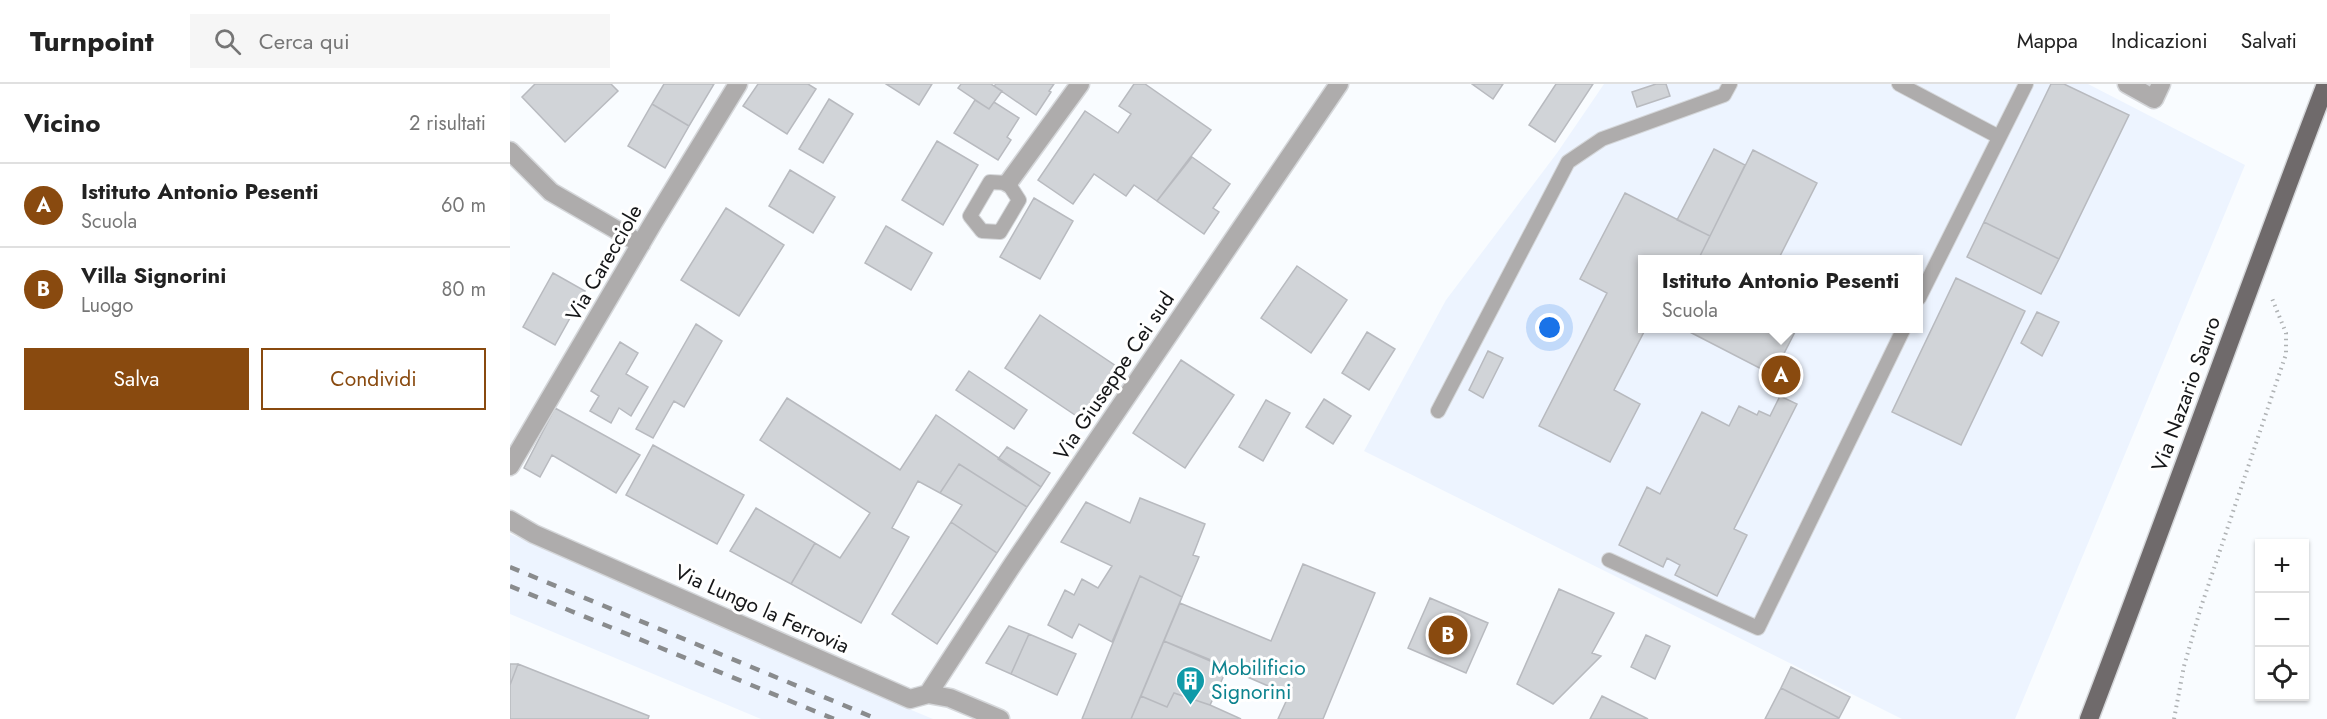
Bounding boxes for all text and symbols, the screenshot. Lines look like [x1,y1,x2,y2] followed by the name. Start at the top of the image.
[190,14,610,68] search box
[30,21,154,62] text: Turnpoint
[211,25,244,58] icon: search
[259,25,350,57] text: Cerca qui
[2017,26,2078,56] text: Mappa
[2111,26,2208,56] text: Indicazioni
[2241,26,2297,56] text: Salvati
[24,104,101,142] text: Vicino
[409,109,486,138] text: 2 risultati
[81,175,318,207] text: Istituto Antonio Pesenti
[36,191,51,220] text: A
[441,191,486,220] text: 60 m
[558,199,650,327] street label: Via Carecciole
[81,207,137,236] text: Scuola
[1638,255,1923,333] popup
[81,259,226,291] text: Villa Signorini
[1662,264,1899,296] text: Istituto Antonio Pesenti
[37,275,50,304] text: B
[441,275,486,304] text: 80 m
[1046,286,1182,466] street label: Via Giuseppe Cei sud
[81,291,133,320] text: Luogo
[1662,296,1718,325] text: Scuola
[2144,312,2228,476] street label: Via Nazario Sauro
[1535,313,1564,342] your location
[24,348,249,410] button: Salva
[261,348,486,410] button: Condividi
[1762,352,1800,398] pin: A
[2255,539,2309,701] map controls
[2255,539,2309,593] button: +
[670,557,854,661] street label: Via Lungo la Ferrovia
[2255,593,2309,647] button: −
[1428,612,1468,658] pin: B
[2255,647,2309,701] button: locate
[1211,653,1306,707] place label: Mobilificio Signorini
[1174,664,1206,706] building icon: Mobilificio Signorini

